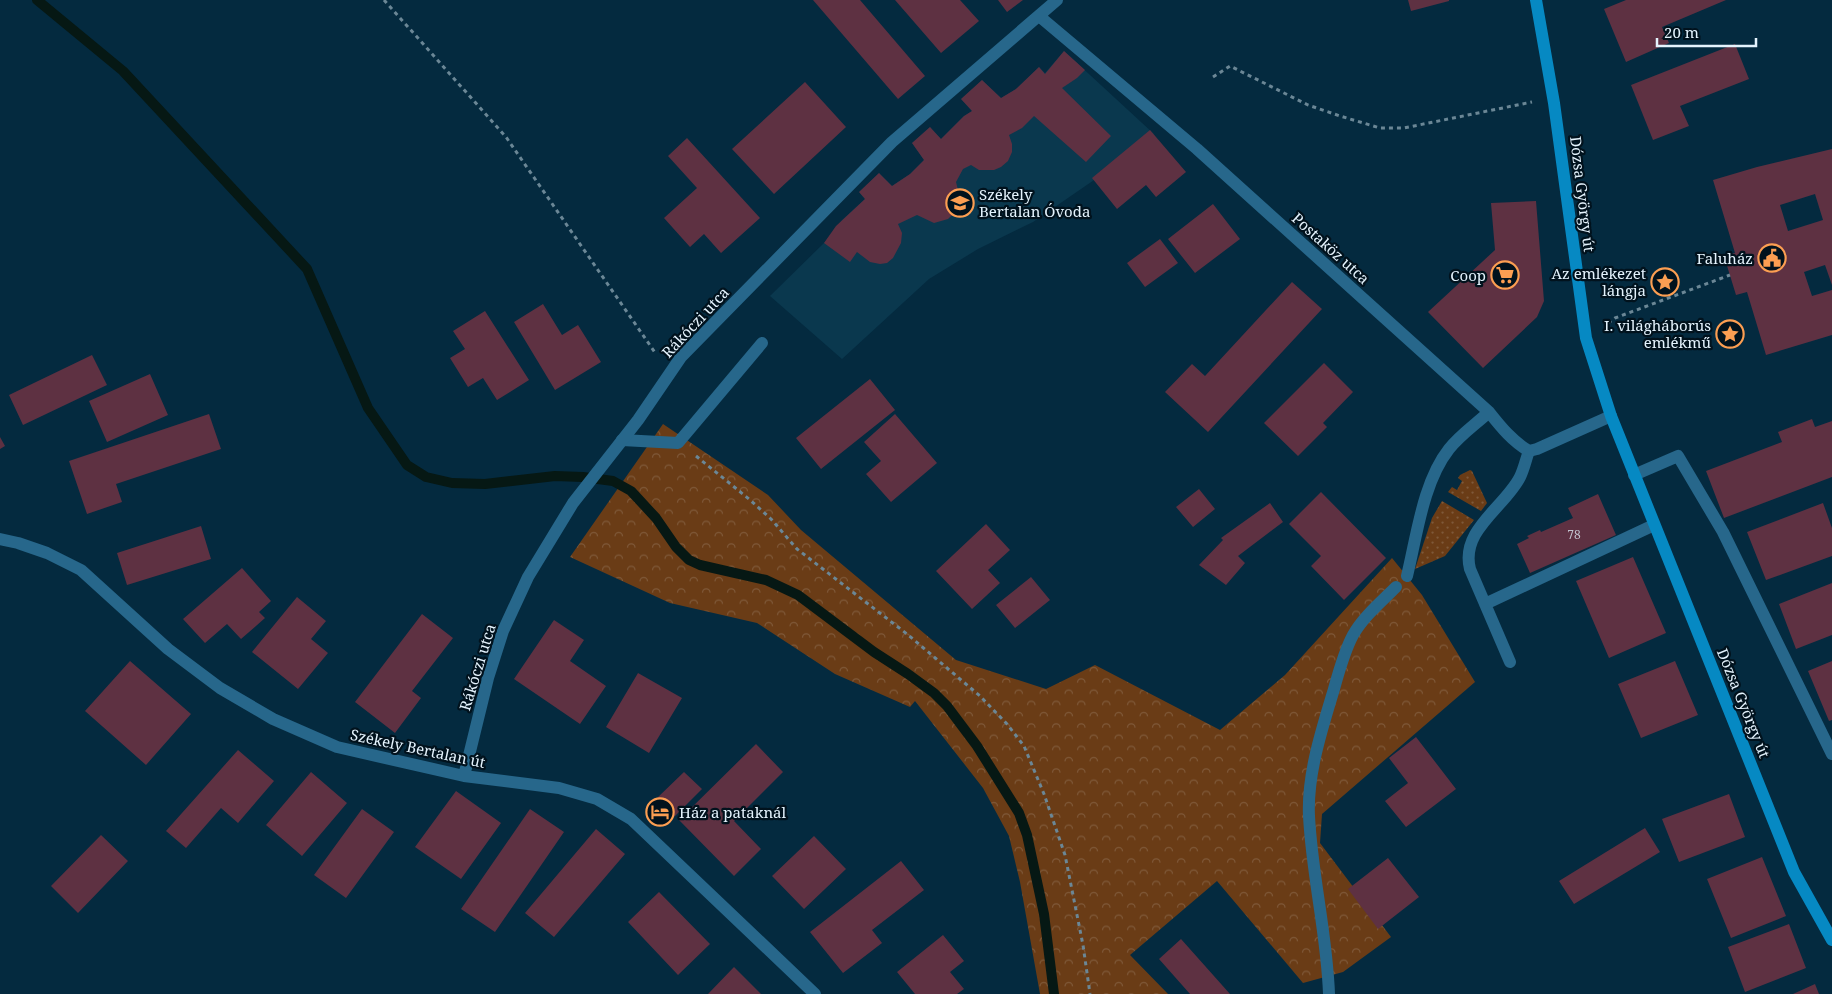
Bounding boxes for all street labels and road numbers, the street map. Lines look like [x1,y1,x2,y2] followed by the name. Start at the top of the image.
[1566,135,1600,253] street label: Dózsa György út
[1288,208,1374,288] street label: Postaköz utca
[657,282,733,362] street label: Rákóczi utca
[454,621,500,713] street label: Rákóczi utca
[1713,645,1775,761] street label: Dózsa György út
[349,724,487,772] street label: Székely Bertalan út

